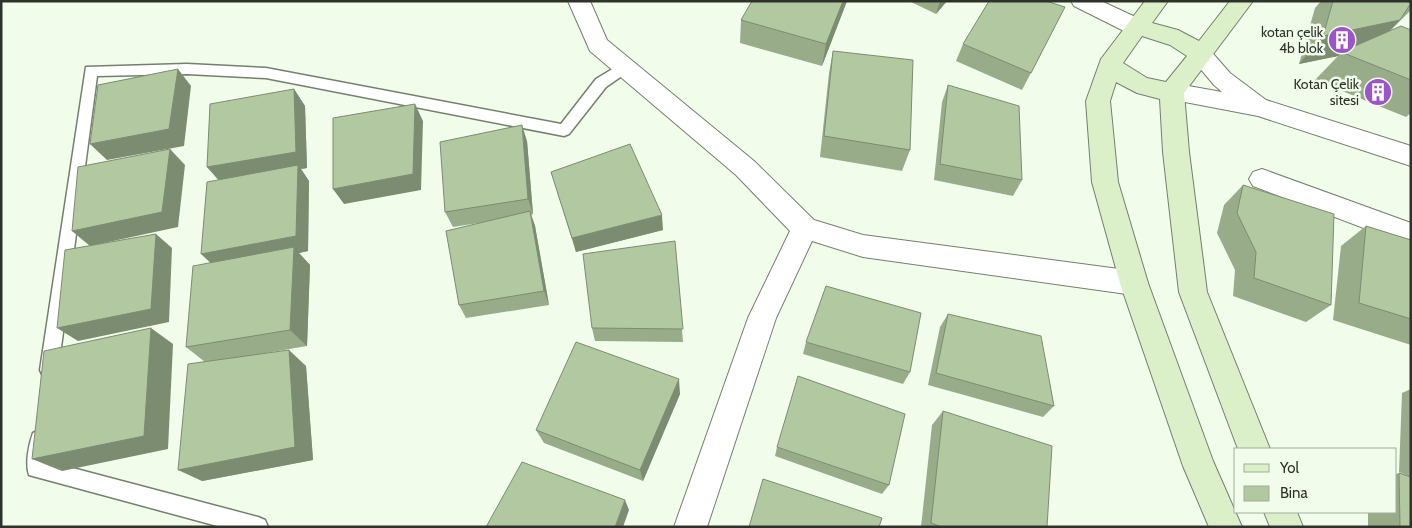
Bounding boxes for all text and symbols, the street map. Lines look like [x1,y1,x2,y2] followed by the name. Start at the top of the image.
[1261,23,1324,57] place label: kotan çelik 4b blok
[1327,25,1357,55] building icon: kotan çelik 4b blok
[1293,75,1360,109] place label: Kotan Çelik sitesi
[1363,77,1393,107] building icon: Kotan Çelik sitesi
[1234,448,1397,513] legend
[1279,459,1299,477] text: Yol
[1280,484,1308,502] text: Bina

